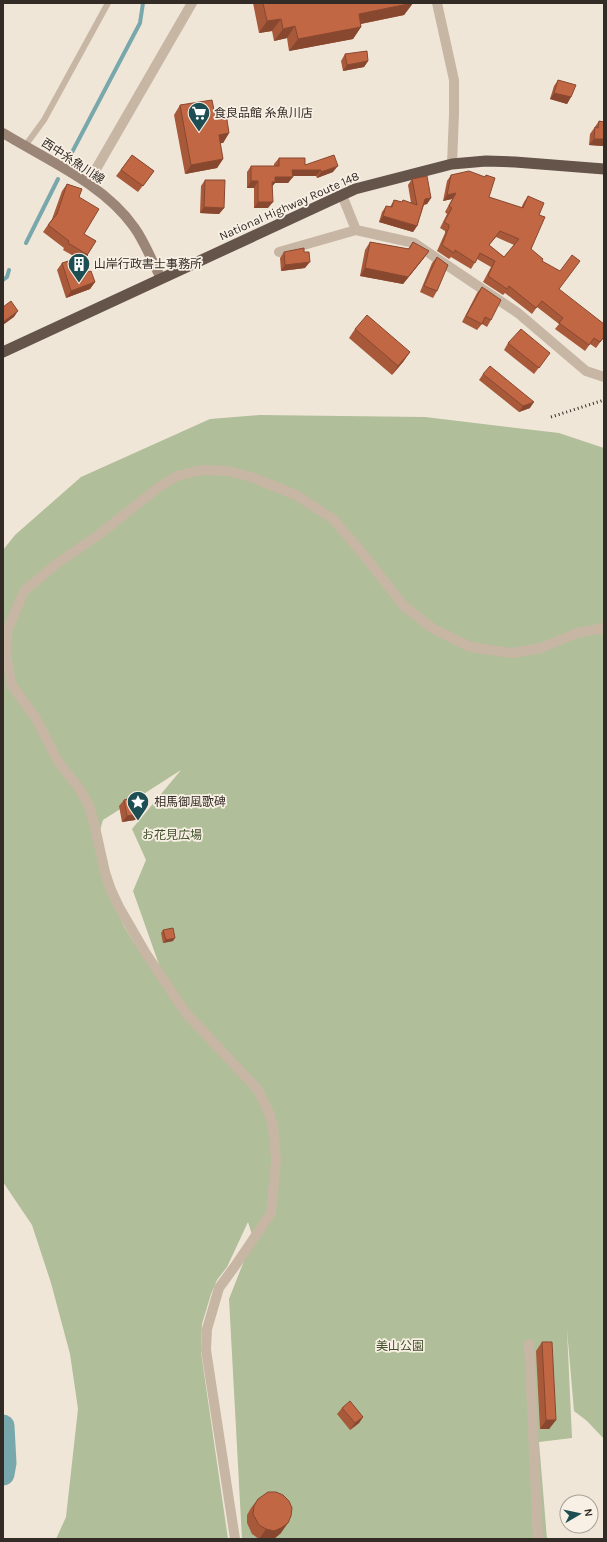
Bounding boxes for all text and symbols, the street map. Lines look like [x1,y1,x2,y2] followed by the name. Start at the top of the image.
[186,100,212,133] supermarket icon: 食良品館 糸魚川店
[214,106,313,120] place label: 食良品館 糸魚川店
[39,136,107,186] street label: 西中糸魚川線
[217,169,361,243] street label: National Highway Route 148
[66,251,92,284] building icon: 山岸行政書士事務所
[94,257,202,271] place label: 山岸行政書士事務所
[125,789,151,822] place icon: 相馬御風歌碑
[154,795,226,809] place label: 相馬御風歌碑
[142,828,202,842] park label: お花見広場
[376,1339,424,1353] park label: 美山公園
[559,1494,599,1534] north arrow
[581,1508,595,1517] text: N

